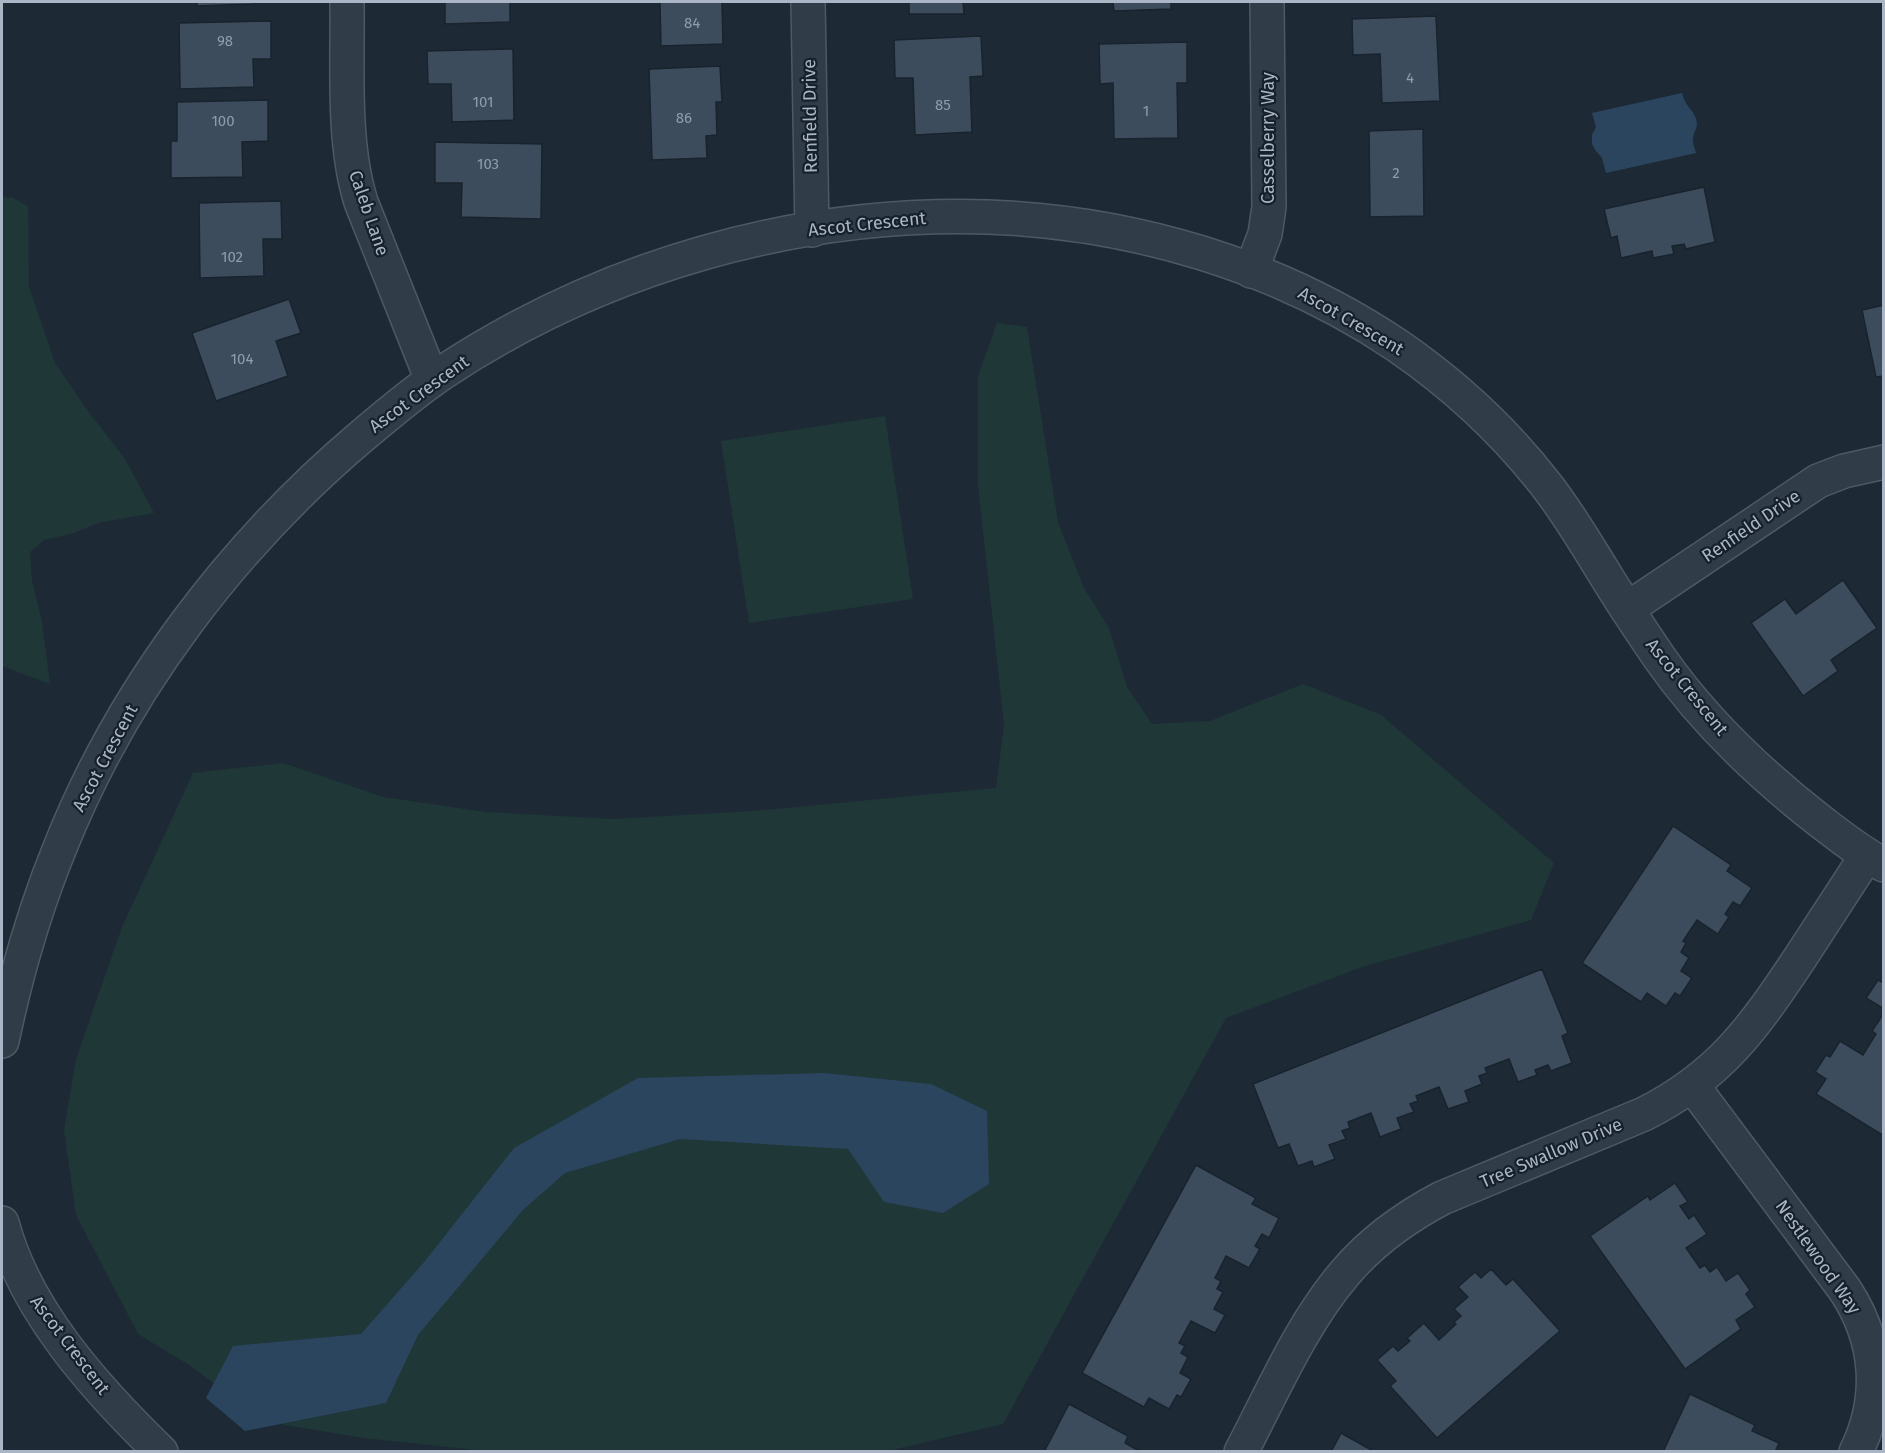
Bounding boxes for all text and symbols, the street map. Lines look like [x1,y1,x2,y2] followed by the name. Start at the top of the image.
[684,14,700,32] house number: 84
[217,32,233,50] house number: 98
[798,59,822,173] street label: Renfield Drive
[1406,69,1414,87] house number: 4
[1257,72,1279,204] street label: Casselberry Way
[473,93,494,111] house number: 101
[935,96,951,114] house number: 85
[1143,102,1149,120] house number: 1
[676,109,692,127] house number: 86
[211,112,235,130] house number: 100
[477,155,499,173] house number: 103
[1392,164,1400,182] house number: 2
[344,167,394,259] street label: Caleb Lane
[807,207,927,241] street label: Ascot Crescent
[221,248,243,266] house number: 102
[1294,282,1408,360] street label: Ascot Crescent
[231,350,253,368] house number: 104
[365,350,474,438] street label: Ascot Crescent
[1698,485,1804,567] street label: Renfield Drive
[1641,634,1733,740] street label: Ascot Crescent
[68,700,143,815] street label: Ascot Crescent
[1476,1113,1626,1193] street label: Tree Swallow Drive
[1771,1196,1866,1318] street label: Nestlewood Way
[26,1291,115,1399] street label: Ascot Crescent

